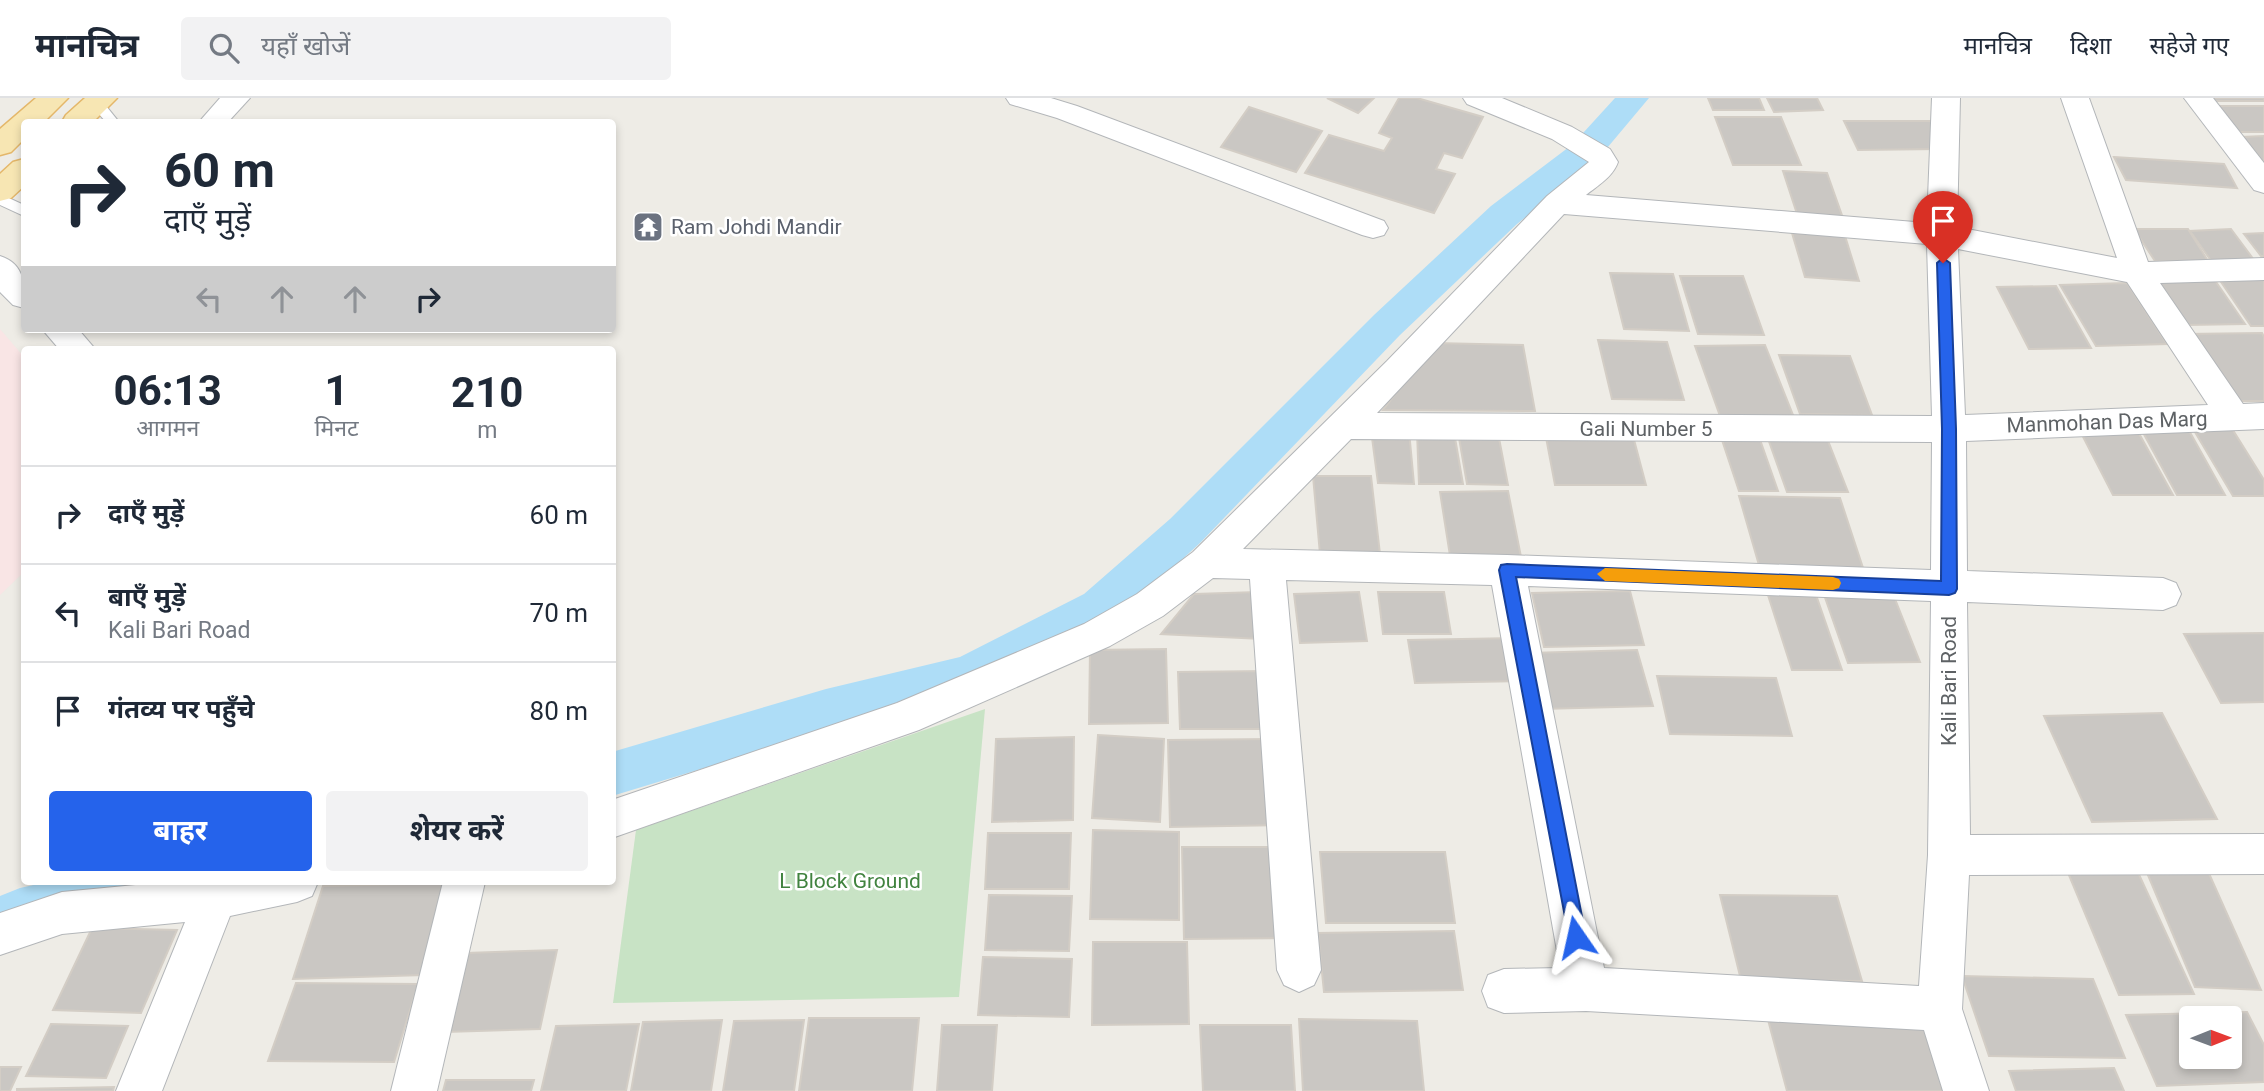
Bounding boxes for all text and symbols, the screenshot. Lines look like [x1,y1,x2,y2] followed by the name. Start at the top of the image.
[181,17,671,80] search box
[35,26,139,65] text: मानचित्र
[205,29,243,67] icon: search
[261,31,350,61] text: यहाँ खोजें
[1963,32,2032,60] text: मानचित्र
[2070,32,2111,60] text: दिशा
[2149,32,2229,60] text: सहेजे गए
[164,142,275,199] text: 60 m
[49,147,140,238] icon: right
[1913,191,1973,263] pin
[164,201,251,239] text: दाएँ मुड़ें
[1924,202,1962,240] icon: arrive
[631,210,665,244] temple icon: Ram Johdi Mandir
[671,215,842,239] place label: Ram Johdi Mandir
[190,280,228,318] icon: left
[263,280,301,318] icon: ahead
[336,280,374,318] icon: ahead
[409,280,447,318] icon: right
[114,366,222,415] text: 06:13
[324,366,349,415] text: 1
[451,368,523,417] text: 210
[2006,406,2208,438] street label: Manmohan Das Marg
[136,415,199,442] text: आगमन
[314,415,359,442] text: मिनट
[477,417,497,444] text: m
[1579,417,1713,441] street label: Gali Number 5
[49,496,87,534] icon: right
[108,498,184,528] text: दाएँ मुड़ें
[530,500,588,530] text: 60 m
[108,582,186,612] text: बाएँ मुड़ें
[49,594,87,632] icon: left
[530,598,588,628] text: 70 m
[1937,616,1961,746] street label: Kali Bari Road
[108,617,251,644] text: Kali Bari Road
[49,692,87,730] icon: arrive
[108,694,255,724] text: गंतव्य पर पहुँचे
[530,696,588,726] text: 80 m
[49,791,312,871] button: बाहर
[326,791,588,871] button: शेयर करें
[779,869,921,893] park label: L Block Ground
[1539,900,1613,974] position arrow
[2179,1006,2242,1069] north arrow
[2179,1006,2242,1069] map controls

